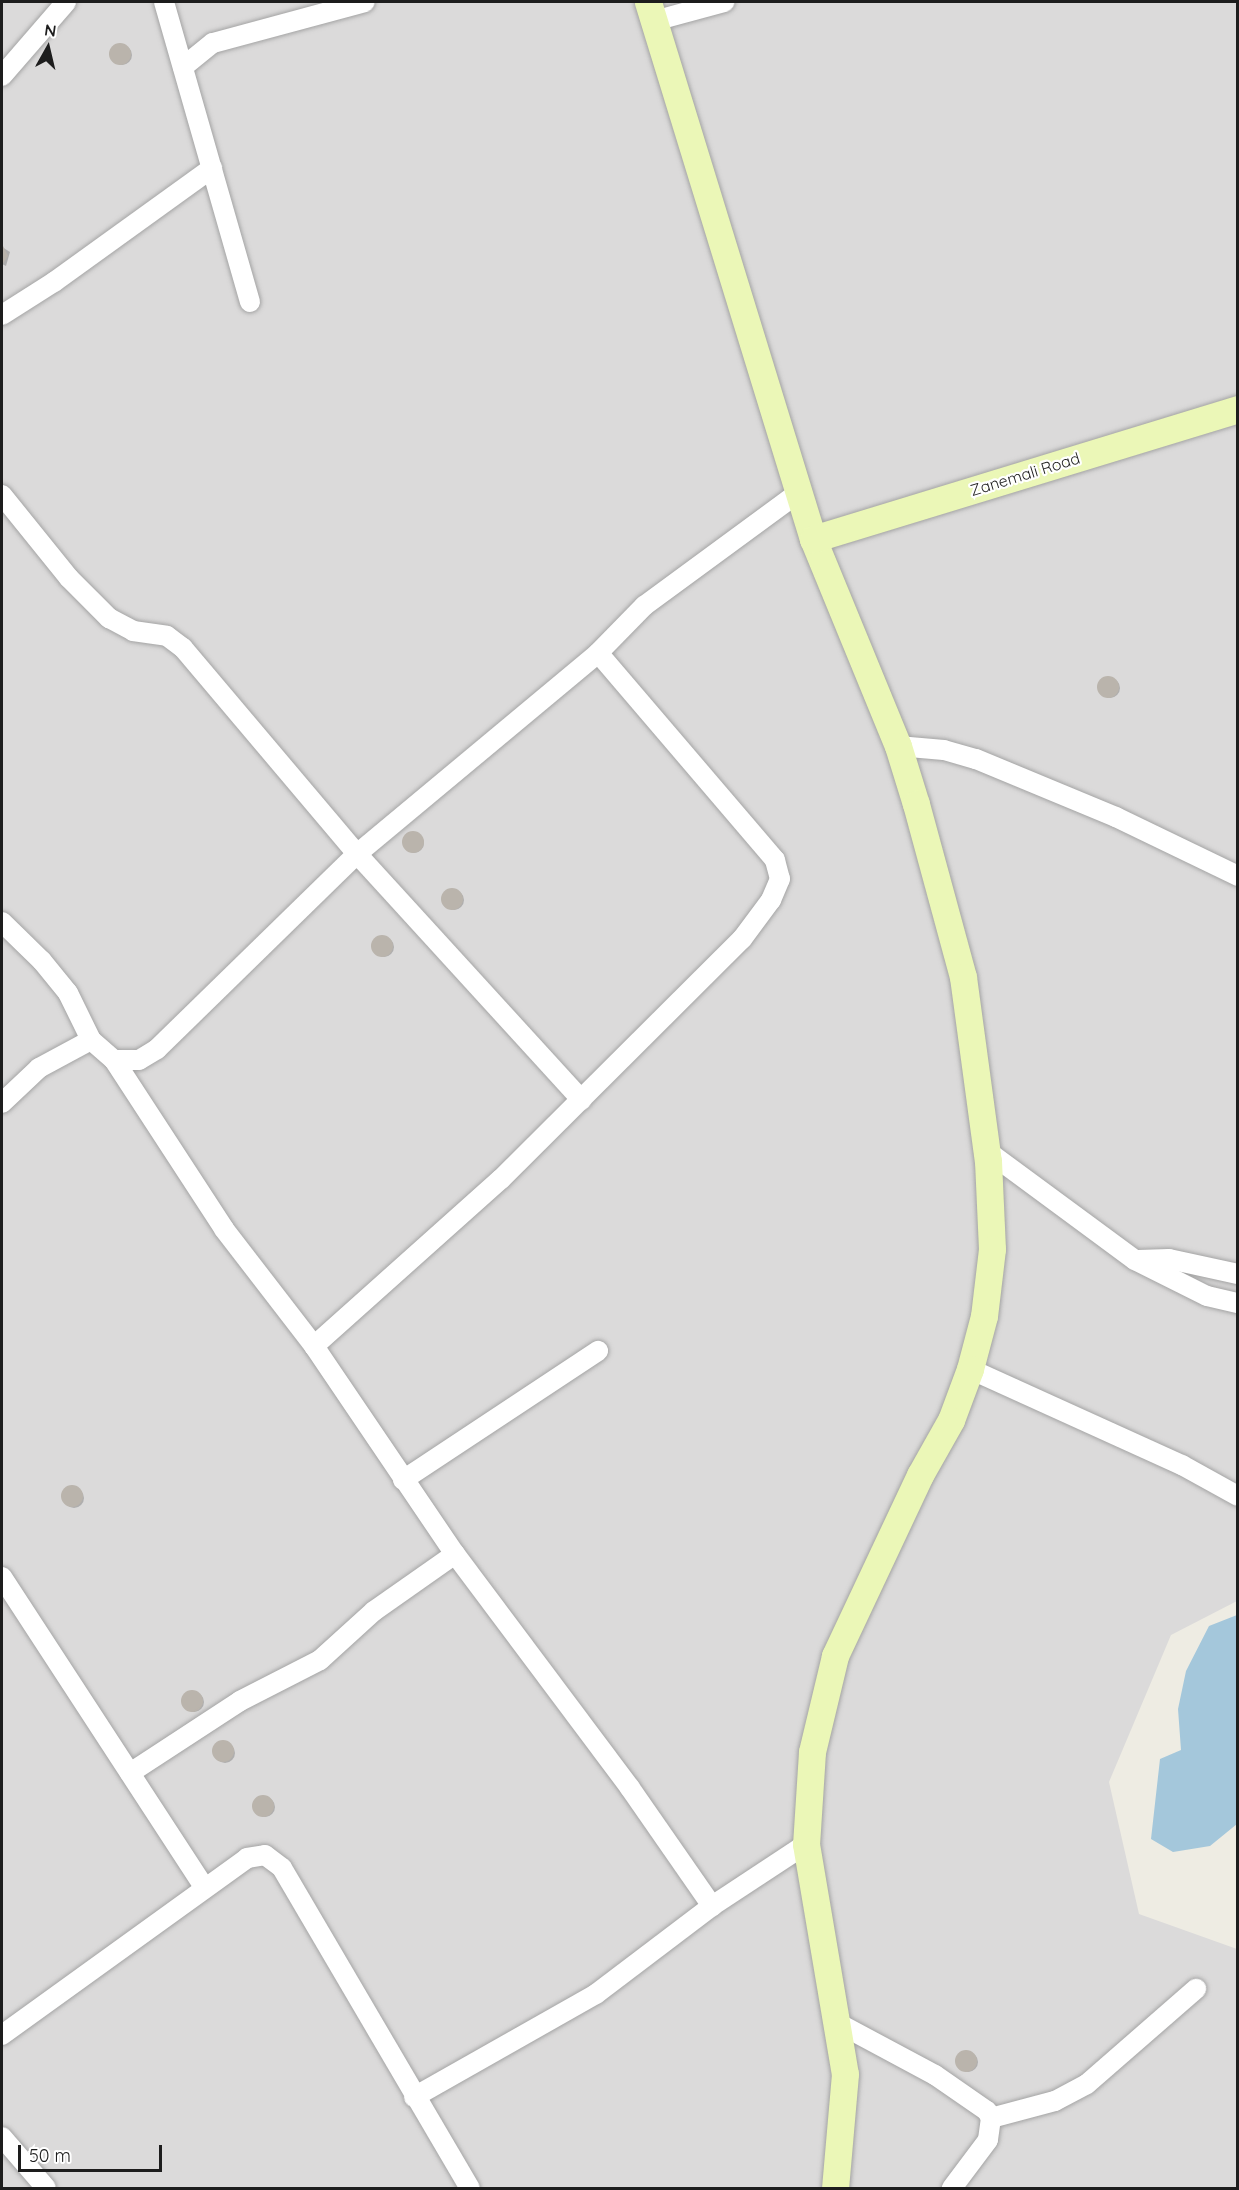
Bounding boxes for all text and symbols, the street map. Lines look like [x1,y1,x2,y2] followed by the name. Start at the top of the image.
[18,18,78,78] north arrow
[43,19,58,41] text: N
[968,448,1082,500] street label: Zanemali Road
[21,2133,165,2171] scale bar
[29,2144,71,2167] text: 50 m

